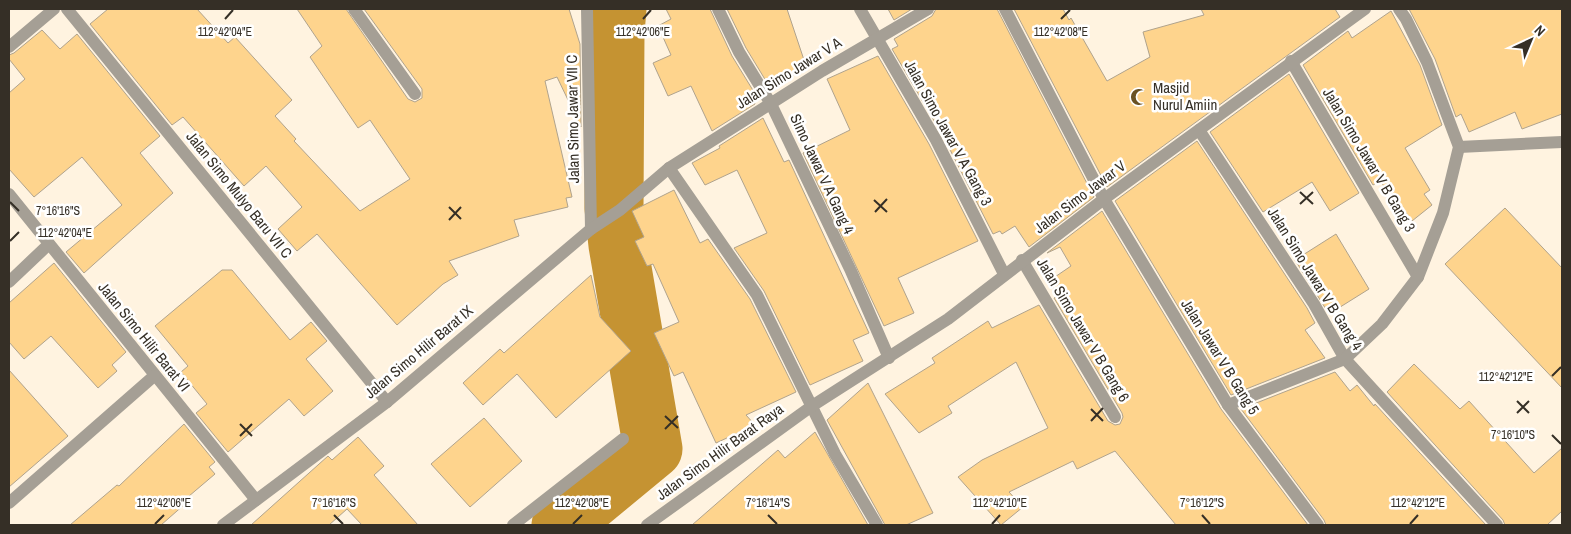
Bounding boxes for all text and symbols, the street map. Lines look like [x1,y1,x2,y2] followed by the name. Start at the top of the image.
[1506,15,1556,65] north arrow
[1531,21,1549,40] text: N
[198,24,252,40] text: 112°42'04"E
[616,24,670,40] text: 112°42'06"E
[1034,24,1088,40] text: 112°42'08"E
[732,31,846,113] street label: Jalan Simo Jawar V A
[561,54,584,183] street label: Jalan Simo Jawar VII C
[900,56,997,209] street label: Jalan Simo Jawar V A Gang 3
[1153,77,1217,115] place label: Masjid Nurul Amiin
[1318,84,1421,236] street label: Jalan Simo Jawar V B Gang 3
[1129,87,1149,107] mosque icon: Masjid Nurul Amiin
[785,110,860,238] street label: Simo Jawar V A Gang 4
[182,127,297,263] street label: Jalan Simo Mulyo Baru VII C
[1030,155,1130,238] street label: Jalan Simo Jawar V
[36,203,80,219] text: 7°16'16"S
[1263,203,1368,354] street label: Jalan Simo Jawar V B Gang 4
[38,225,92,241] text: 112°42'04"E
[1032,254,1135,406] street label: Jalan Simo Jawar V B Gang 6
[94,277,195,396] street label: Jalan Simo Hilir Barat VI
[1176,295,1265,419] street label: Jalan Jawar V B Gang 5
[360,300,478,403] street label: Jalan Simo Hilir Barat IX
[1479,369,1533,385] text: 112°42'12"E
[652,398,788,505] street label: Jalan Simo Hilir Barat Raya
[1491,427,1535,443] text: 7°16'10"S
[137,495,191,511] text: 112°42'06"E
[312,495,356,511] text: 7°16'16"S
[555,495,609,511] text: 112°42'08"E
[746,495,790,511] text: 7°16'14"S
[973,495,1027,511] text: 112°42'10"E
[1180,495,1224,511] text: 7°16'12"S
[1391,495,1445,511] text: 112°42'12"E

